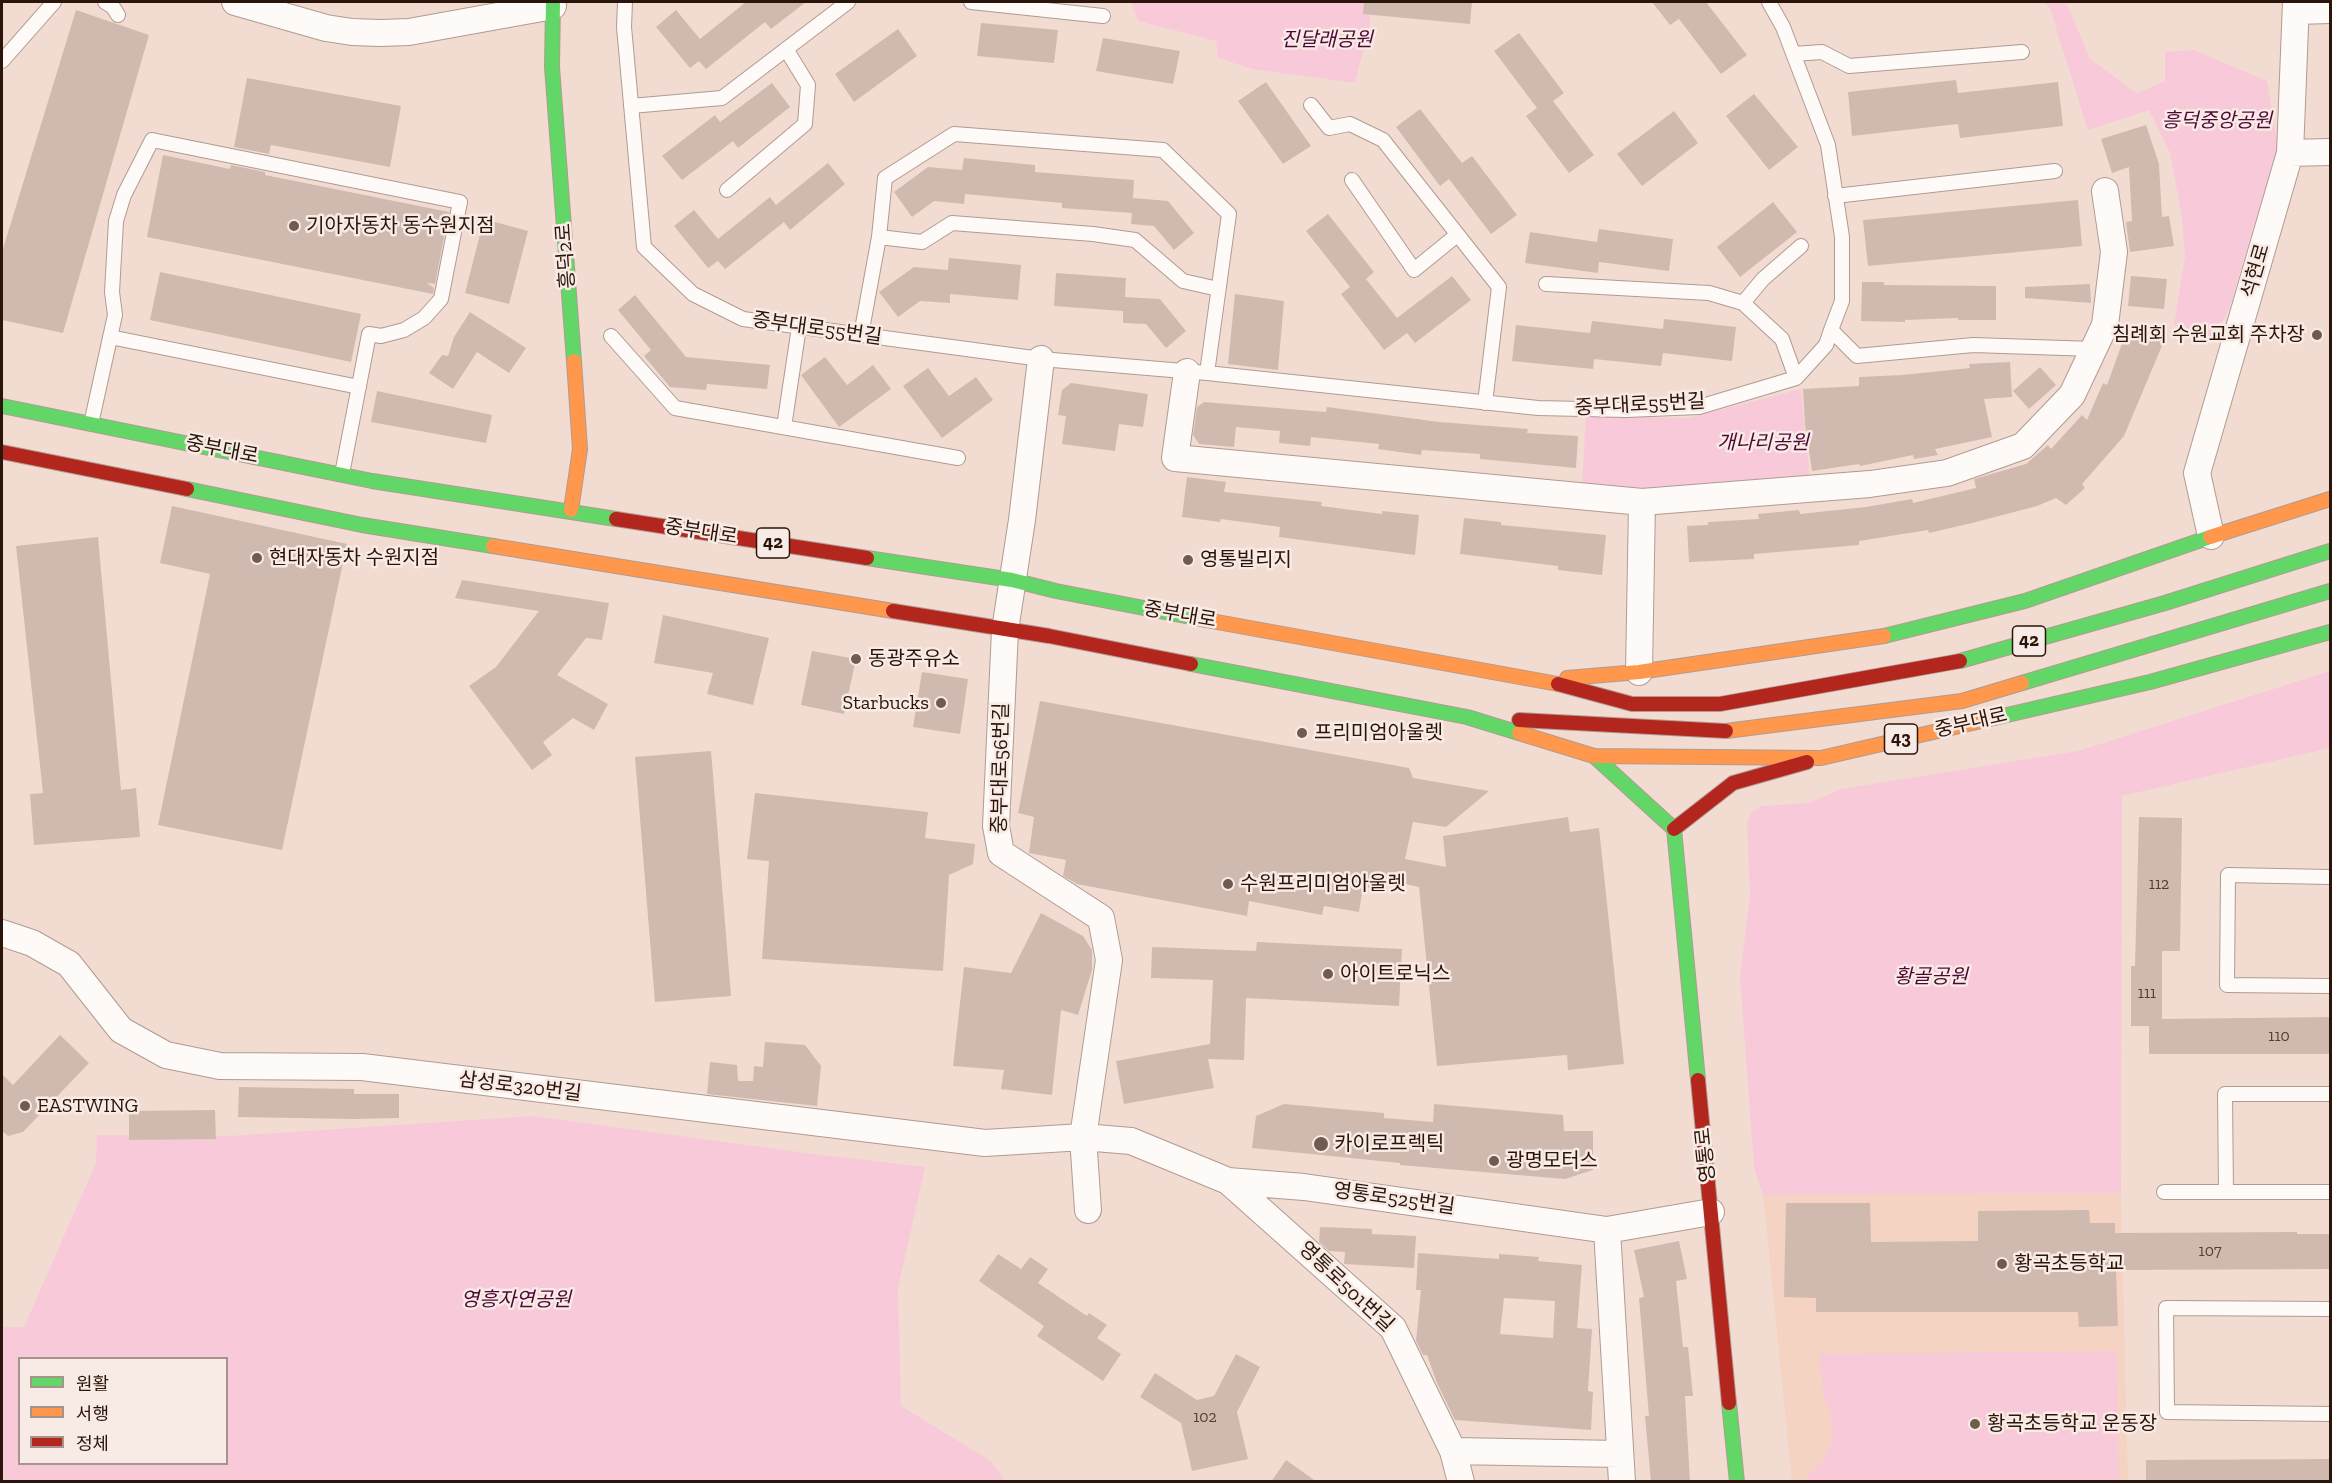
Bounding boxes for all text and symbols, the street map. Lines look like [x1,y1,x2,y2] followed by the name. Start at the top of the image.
[1281,28,1373,52] park label: 진달래공원
[2162,109,2272,133] park label: 흥덕중앙공원
[306,214,495,238] place label: 기아자동차 동수원지점
[287,219,301,233] marker: 기아자동차 동수원지점
[552,222,580,290] street label: 흥덕2로
[2237,241,2275,301] street label: 석현로
[751,308,883,350] street label: 중부대로55번길
[2112,323,2305,347] place label: 침례회 수원교회 주차장
[2310,328,2324,342] marker: 침례회 수원교회 주차장
[1574,390,1706,420] street label: 중부대로55번길
[184,431,260,469] street label: 중부대로
[1717,431,1809,455] park label: 개나리공원
[663,514,739,550] street label: 중부대로
[756,528,790,558] road number: 42
[269,546,439,570] place label: 현대자동차 수원지점
[1200,548,1292,572] place label: 영통빌리지
[250,551,264,565] marker: 현대자동차 수원지점
[1181,553,1195,567] marker: 영통빌리지
[1142,597,1218,633] street label: 중부대로
[2012,626,2046,656] road number: 42
[868,647,960,671] place label: 동광주유소
[849,652,863,666] marker: 동광주유소
[843,691,929,715] place label: Starbucks
[934,696,948,710] marker: Starbucks
[988,702,1014,834] street label: 중부대로56번길
[1932,703,2010,743] street label: 중부대로
[1314,721,1443,745] place label: 프리미엄아울렛
[1884,724,1918,754] road number: 43
[1295,726,1309,740] marker: 프리미엄아울렛
[1240,872,1406,896] place label: 수원프리미엄아울렛
[2149,874,2169,894] house number: 112
[1221,877,1235,891] marker: 수원프리미엄아울렛
[1340,962,1450,986] place label: 아이트로닉스
[1894,965,1968,989] park label: 황골공원
[1321,967,1335,981] marker: 아이트로닉스
[2138,983,2156,1003] house number: 111
[2268,1026,2290,1046] house number: 110
[457,1068,583,1106] street label: 삼성로320번길
[37,1094,138,1118] place label: EASTWING
[18,1099,32,1113] marker: EASTWING
[1691,1126,1721,1184] street label: 영통로
[1334,1132,1444,1156] place label: 카이로프렉틱
[1312,1135,1330,1153] marker: 카이로프렉틱
[1506,1149,1598,1173] place label: 광명모터스
[1487,1154,1501,1168] marker: 광명모터스
[1332,1179,1456,1219] street label: 영통로525번길
[1293,1237,1399,1337] street label: 영통로501번길
[2199,1241,2221,1261] house number: 107
[2014,1252,2124,1276] place label: 황곡초등학교
[1995,1257,2009,1271] marker: 황곡초등학교
[461,1288,571,1312] park label: 영흥자연공원
[18,1357,228,1465] legend
[76,1373,109,1395] text: 원활
[76,1403,109,1425] text: 서행
[1193,1407,1217,1427] house number: 102
[1987,1412,2157,1436] place label: 황곡초등학교 운동장
[1968,1417,1982,1431] marker: 황곡초등학교 운동장
[76,1433,109,1455] text: 정체

